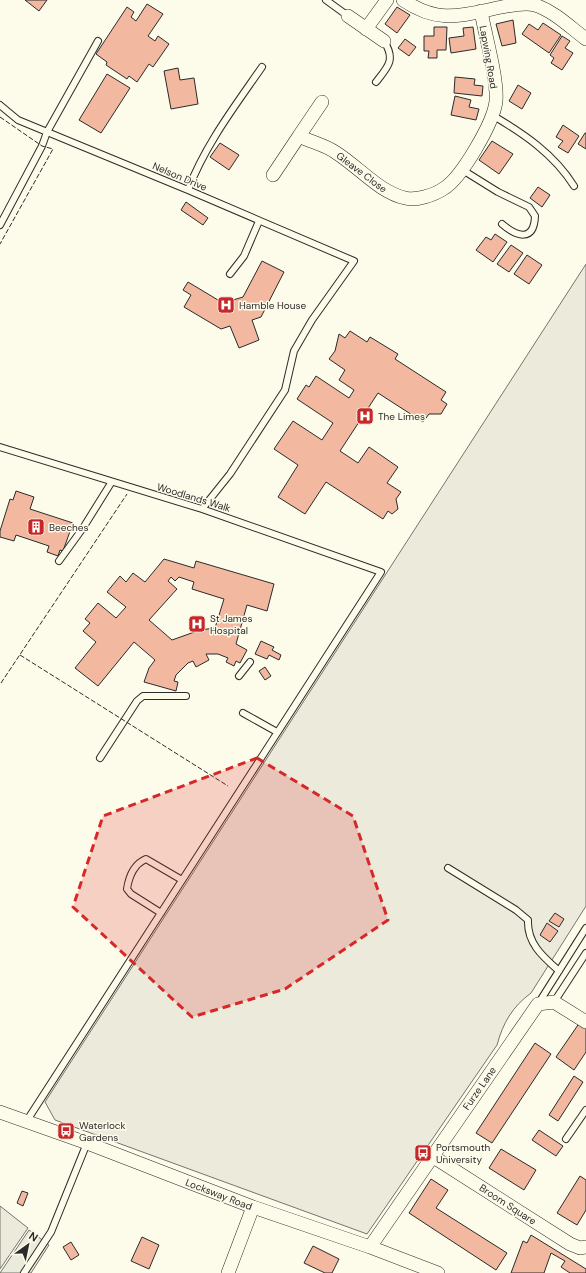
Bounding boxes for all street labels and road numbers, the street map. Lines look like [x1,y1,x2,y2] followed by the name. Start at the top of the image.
[477,24,500,90] street label: Lapwing Road
[334,149,390,196] street label: Gleave Close
[151,159,209,194] street label: Nelson Drive
[155,480,232,515] street label: Woodlands Walk
[460,1064,499,1112] street label: Furze Lane
[184,1176,254,1213] street label: Locksway Road
[477,1181,539,1228] street label: Broom Square

